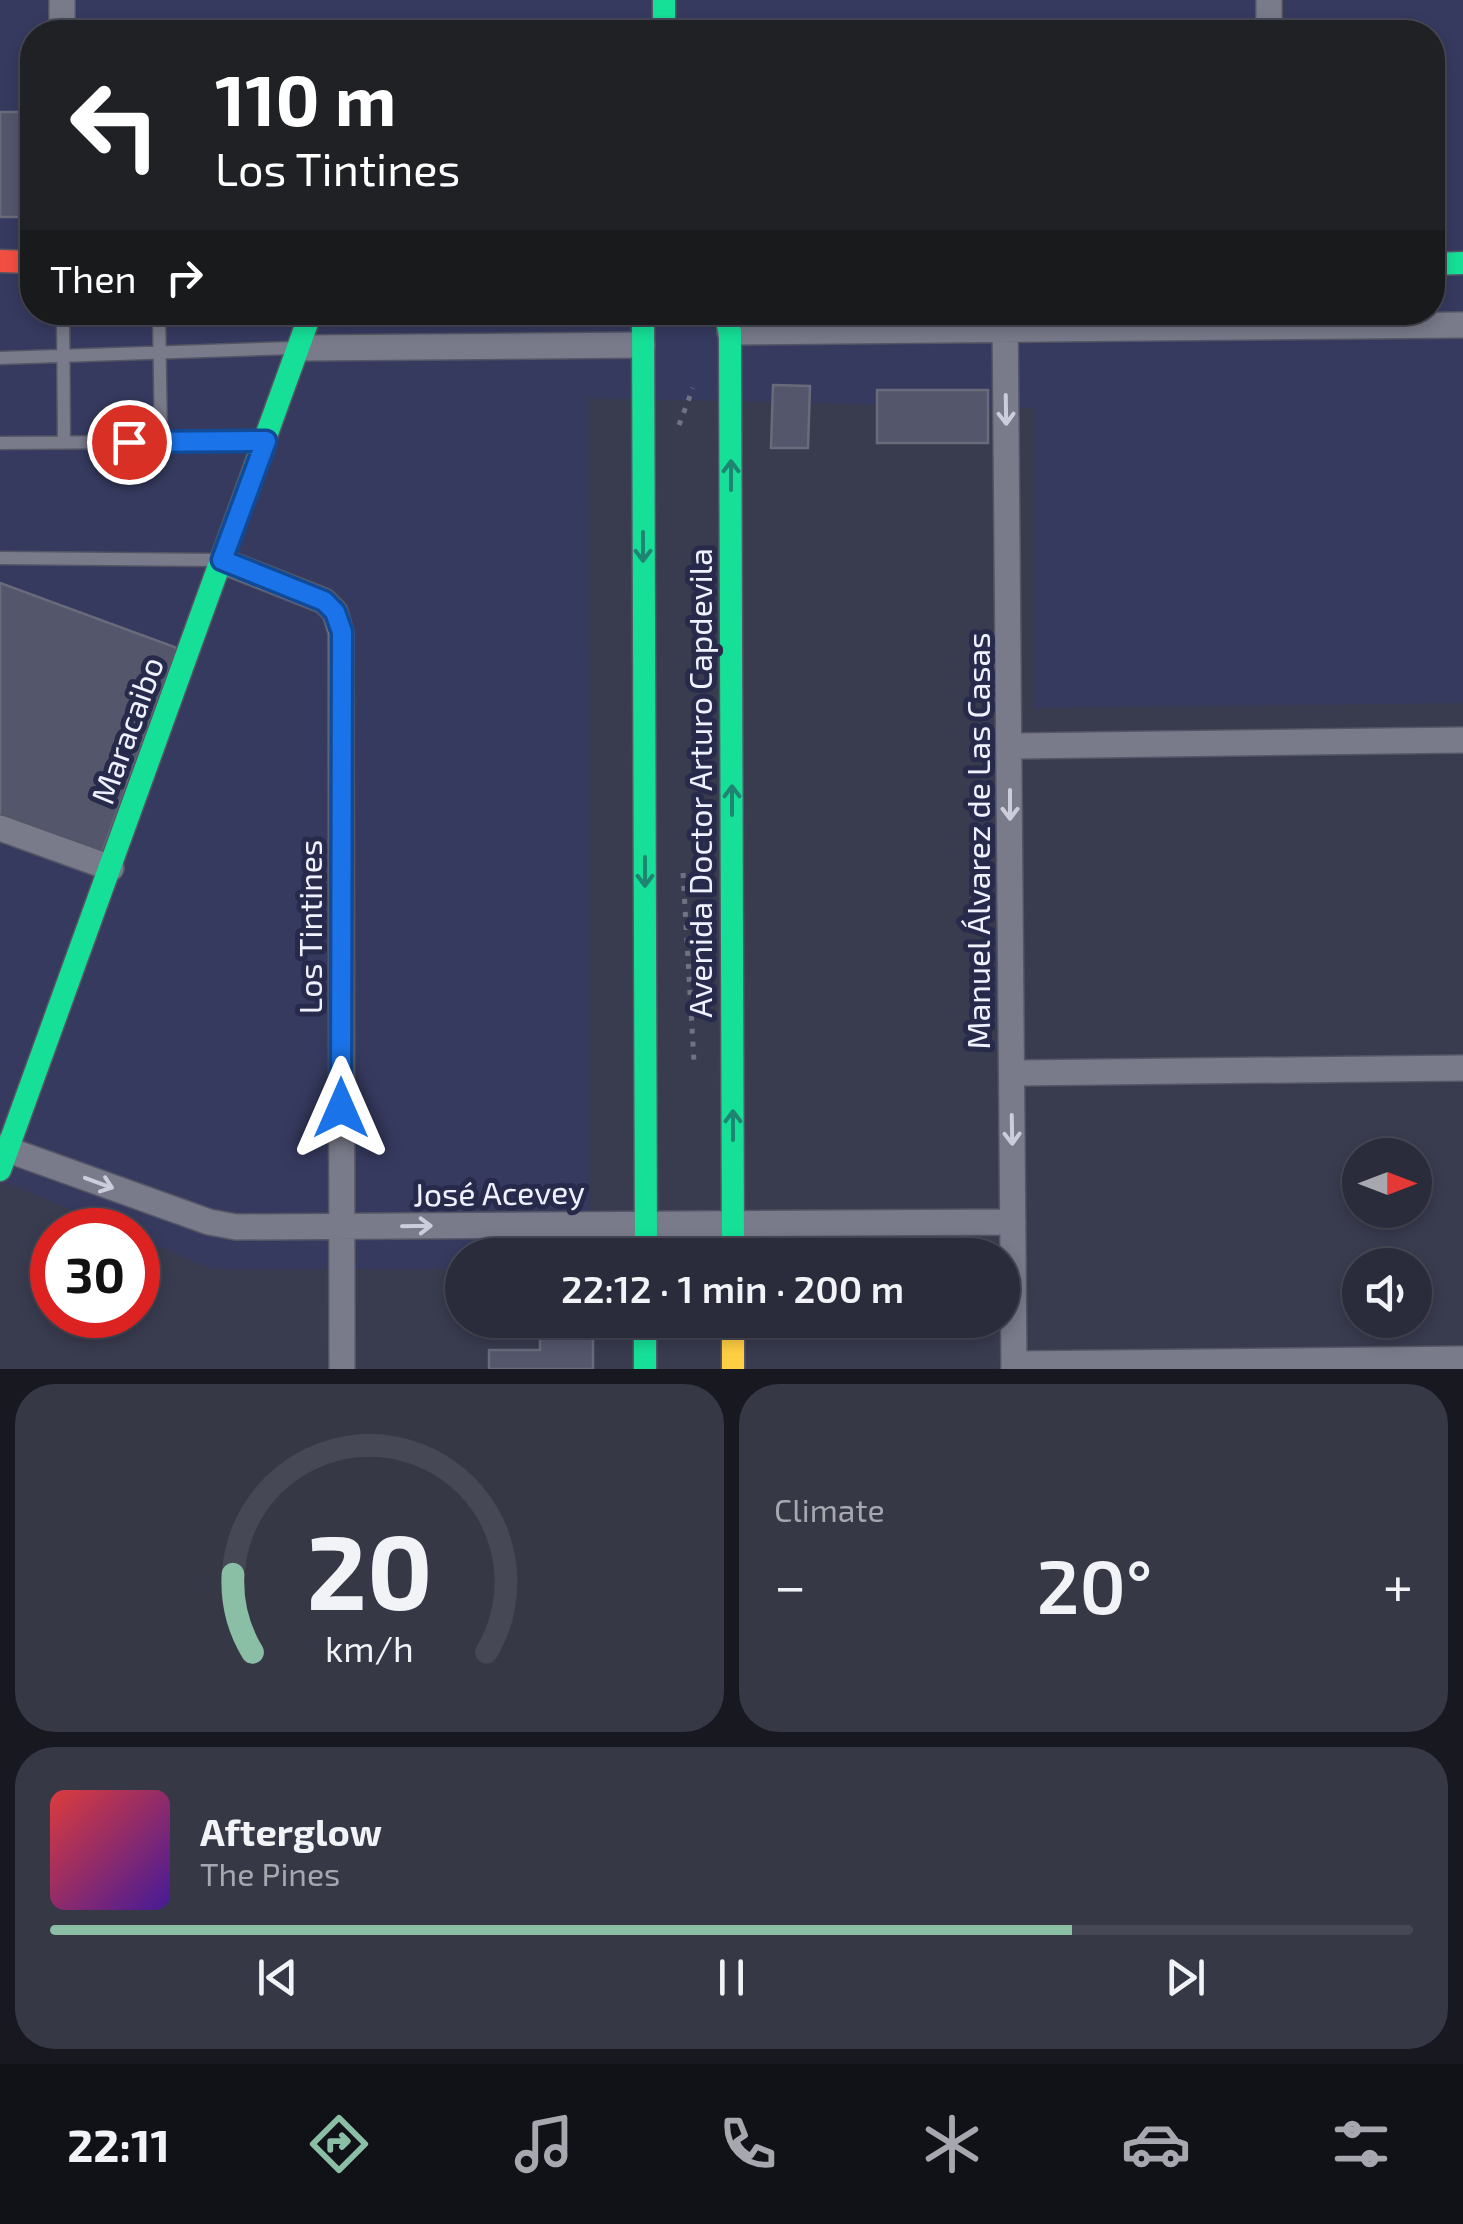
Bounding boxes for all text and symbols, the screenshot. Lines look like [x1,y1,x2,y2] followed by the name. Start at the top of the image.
[215,56,396,140] text: 110 m
[50,60,180,190] icon: left
[215,141,460,195] text: Los Tintines
[157,250,212,305] icon: right
[50,255,137,301] text: Then
[996,393,1015,425] one-way arrow
[87,400,172,485] pin
[102,415,157,470] icon: arrive
[721,460,740,492] one-way arrow
[634,530,652,563] one-way arrow
[680,548,718,1018] street label: Avenida Doctor Arturo Capdevila
[958,633,996,1049] street label: Manuel Álvarez de Las Casas
[82,651,170,809] street label: Maracaibo
[722,785,742,818] one-way arrow
[1000,788,1020,820] one-way arrow
[290,840,328,1014] street label: Los Tintines
[635,856,654,888] one-way arrow
[289,1056,393,1160] position arrow
[724,1110,742,1142] one-way arrow
[1003,1113,1022,1145] one-way arrow
[1342,1138,1432,1228] north arrow
[1342,1138,1432,1338] map controls
[413,1172,585,1212] street label: José Acevey
[83,1175,114,1193] one-way arrow
[30,1208,160,1338] speed limit sign: 30
[400,1216,432,1235] one-way arrow
[1342,1248,1432,1338] button: sound
[561,1265,904,1311] text: 22:12 · 1 min · 200 m
[774,1490,885,1528] text: Climate
[306,1506,433,1631] text: 20
[1037,1539,1152,1629] text: 20°
[774,1551,806,1617] text: −
[1383,1551,1413,1617] text: +
[325,1626,414,1669] text: km/h
[200,1808,382,1854] text: Afterglow
[200,1854,340,1892] text: The Pines
[250,1950,305,2005] icon: previous
[704,1950,759,2005] icon: pause
[1158,1950,1213,2005] icon: next
[304,2109,374,2179] icon: directions
[509,2109,579,2179] icon: music
[713,2109,783,2179] icon: phone
[917,2109,987,2179] icon: climate
[1121,2109,1191,2179] icon: car
[1326,2109,1396,2179] icon: filters
[67,2117,170,2171] text: 22:11

